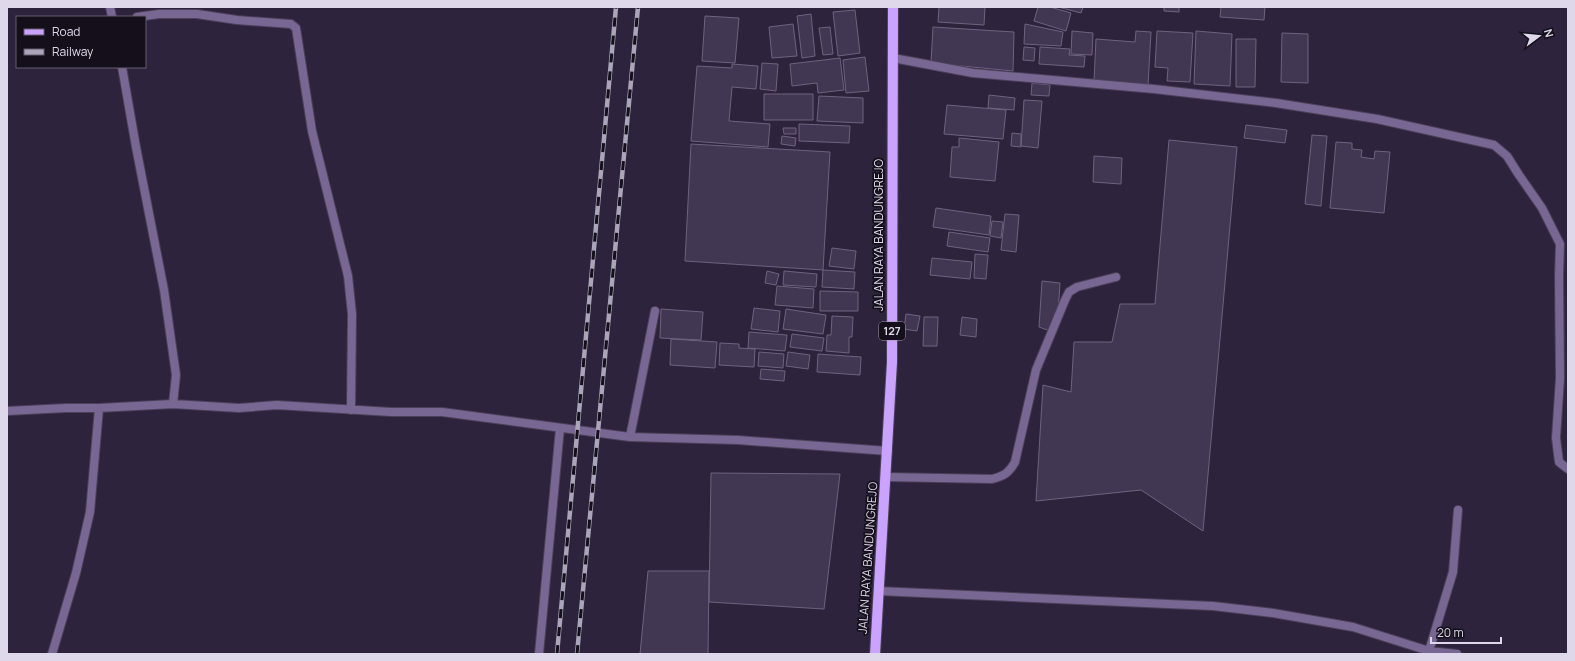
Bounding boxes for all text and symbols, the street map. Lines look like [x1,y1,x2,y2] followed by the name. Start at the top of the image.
[16,16,146,68] legend
[1519,16,1559,56] north arrow
[52,23,80,40] text: Road
[1541,27,1557,39] text: N
[52,43,94,60] text: Railway
[870,158,887,311] street label: JALAN RAYA BANDUNGREJO
[879,322,905,340] road number: 127
[854,481,881,635] street label: JALAN RAYA BANDUNGREJO
[1431,619,1501,645] scale bar
[1437,624,1464,641] text: 20 m

